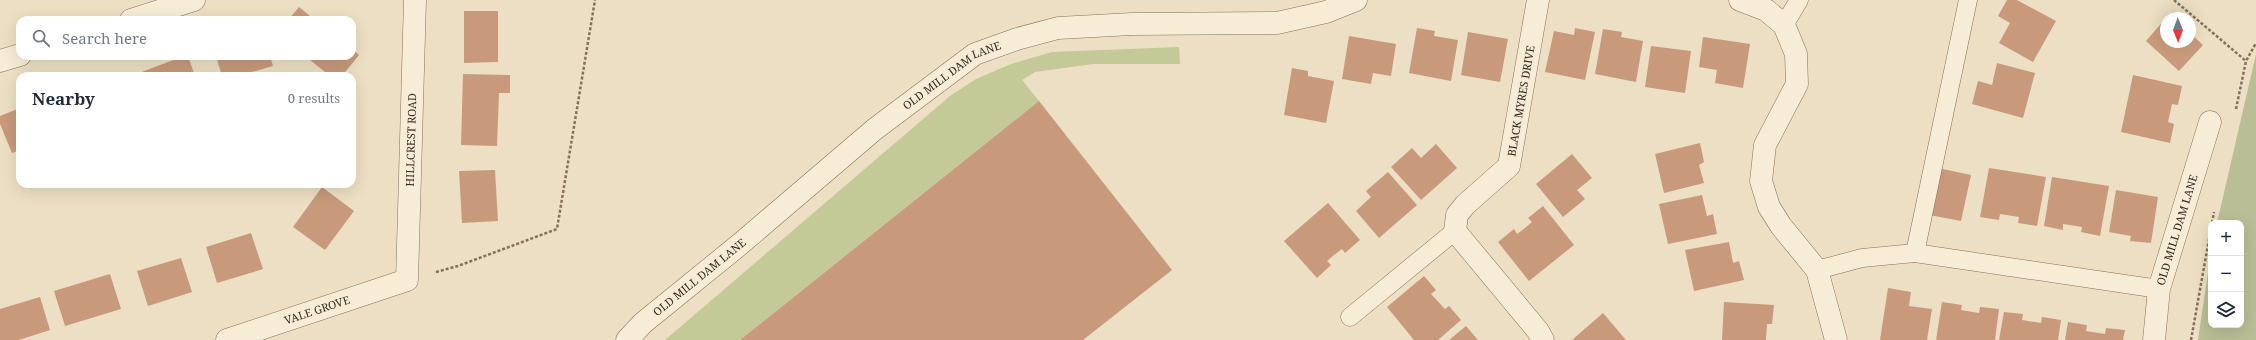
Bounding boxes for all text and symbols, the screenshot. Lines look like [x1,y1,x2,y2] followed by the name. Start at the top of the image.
[2160,12,2196,48] north arrow
[16,16,356,60] search box
[30,27,52,49] icon: search
[62,28,147,48] text: Search here
[899,37,1003,113] street label: OLD MILL DAM LANE
[1503,44,1538,158] street label: BLACK MYRES DRIVE
[32,87,95,110] text: Nearby
[288,89,340,107] text: 0 results
[402,93,419,187] street label: HILLCREST ROAD
[2153,172,2201,287] street label: OLD MILL DAM LANE
[2208,220,2244,328] map controls
[2208,220,2244,256] button: +
[650,234,749,319] street label: OLD MILL DAM LANE
[2208,256,2244,292] button: −
[282,292,352,327] street label: VALE GROVE
[2208,292,2244,328] button: layers

